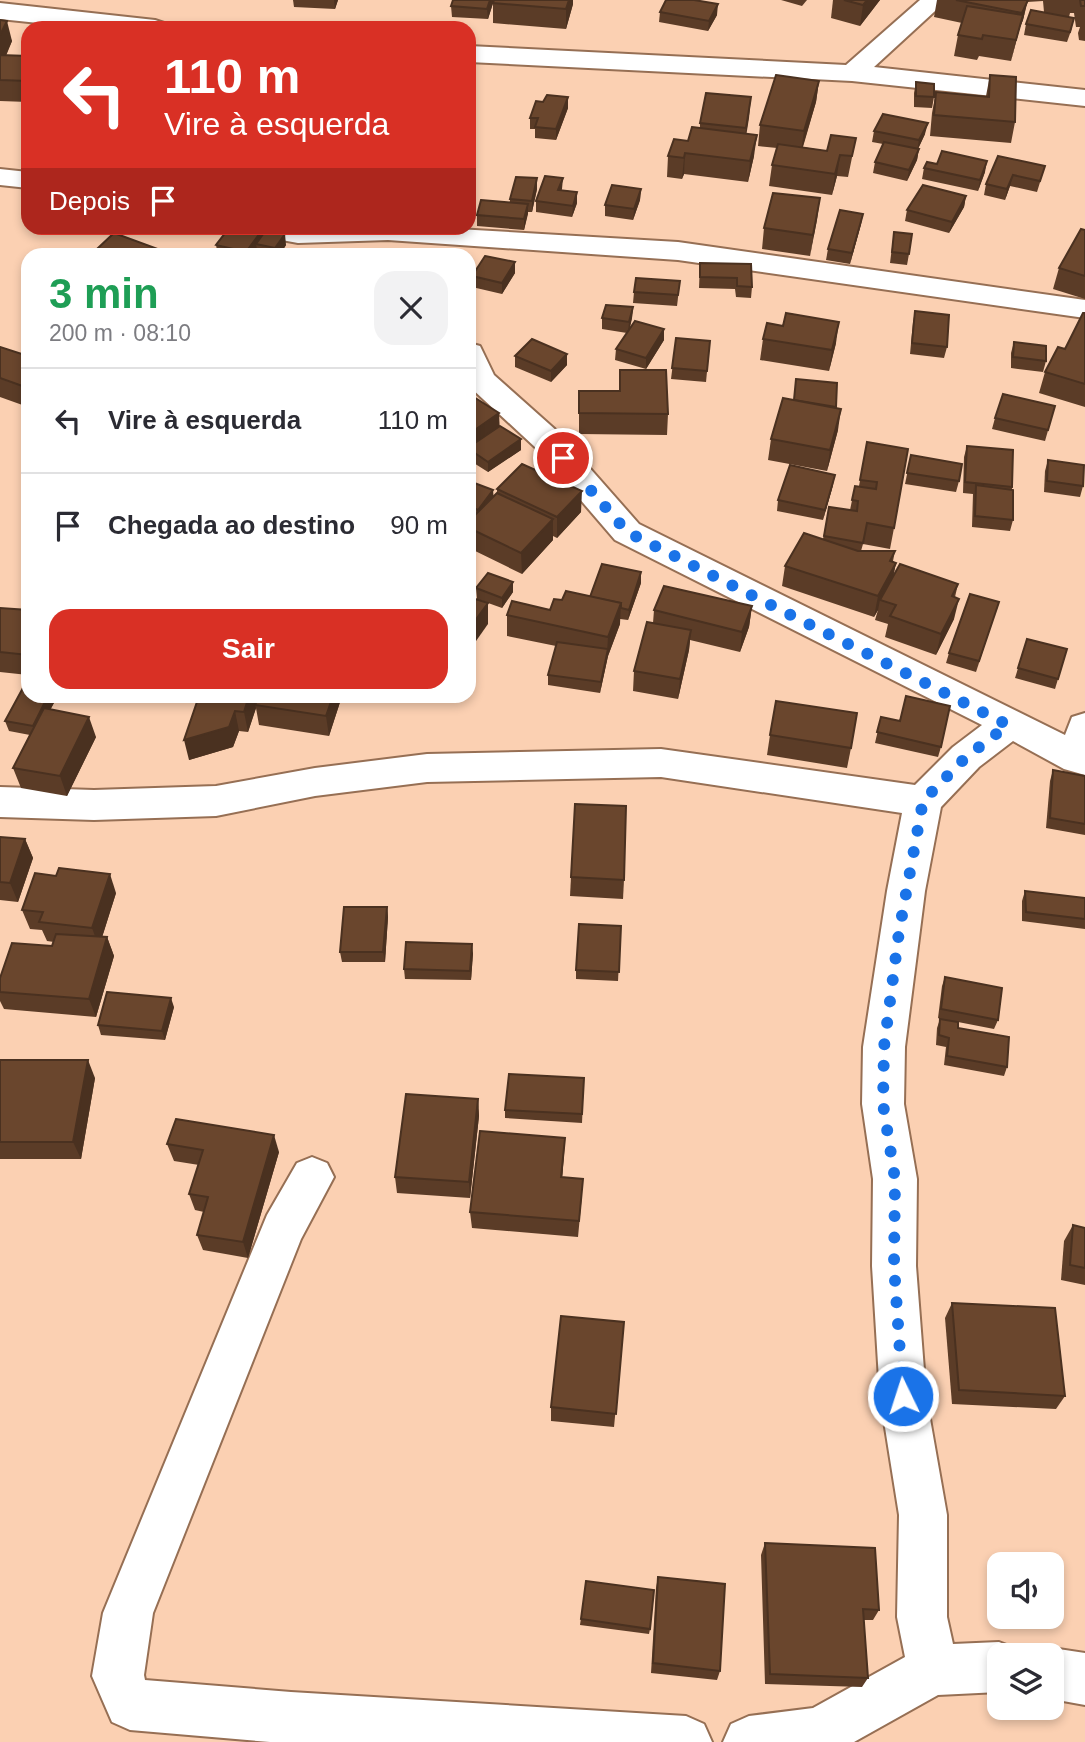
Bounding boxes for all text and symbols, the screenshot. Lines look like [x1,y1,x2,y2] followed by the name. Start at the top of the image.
[49,49,140,140] icon: left
[164,49,300,103] text: 110 m
[164,106,389,142] text: Vire à esquerda
[144,182,182,220] icon: arrive
[49,186,130,216] text: Depois
[49,270,159,317] text: 3 min
[374,271,448,345] button: close
[49,320,191,346] text: 200 m · 08:10
[49,402,87,440] icon: left
[108,405,301,435] text: Vire à esquerda
[378,405,448,435] text: 110 m
[533,428,593,488] pin
[544,439,582,477] icon: arrive
[49,507,87,545] icon: arrive
[108,510,355,540] text: Chegada ao destino
[390,510,448,540] text: 90 m
[49,609,448,689] button: Sair
[866,1359,940,1433] position arrow
[987,1552,1064,1720] map controls
[987,1552,1064,1629] button: sound
[987,1643,1064,1720] button: layers

